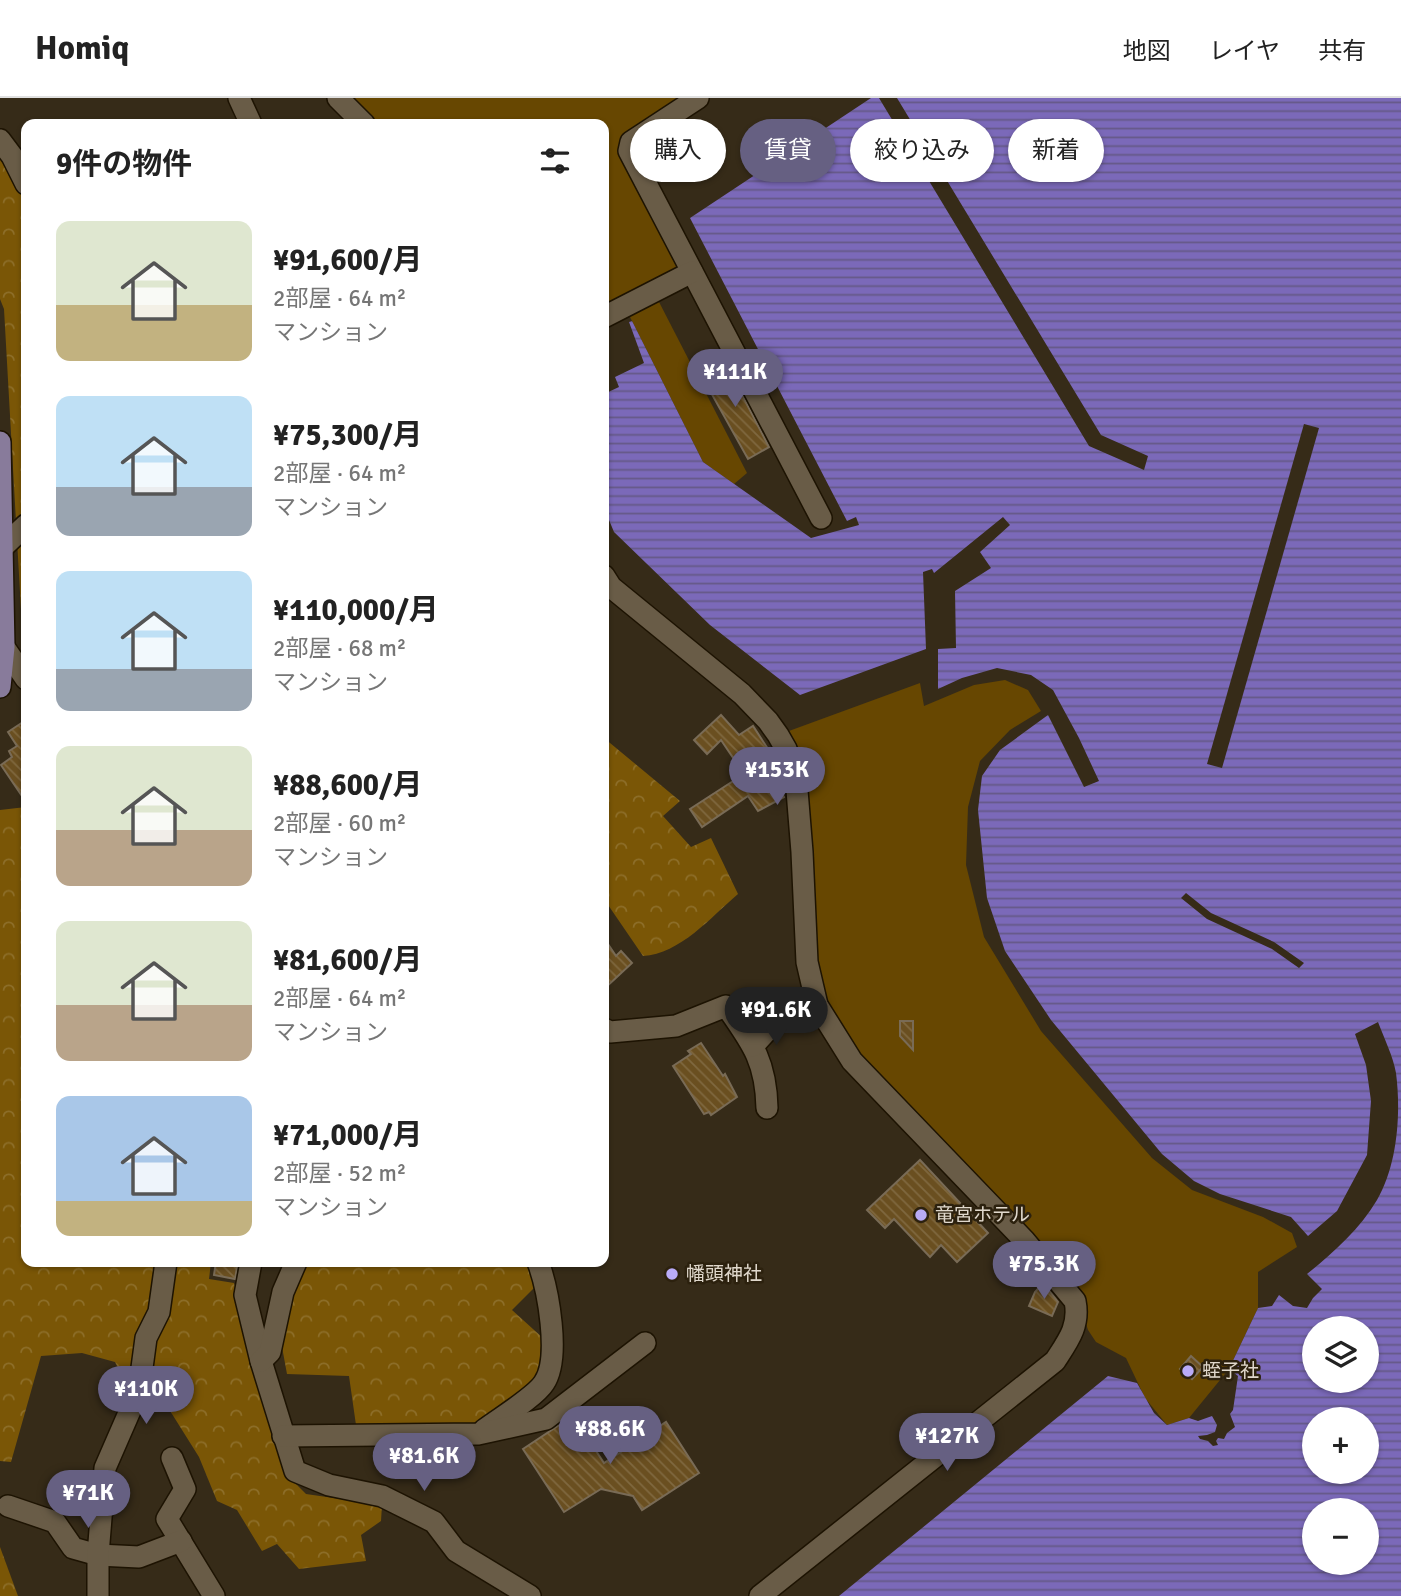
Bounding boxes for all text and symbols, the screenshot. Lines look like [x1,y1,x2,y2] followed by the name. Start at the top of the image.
[35,28,129,69] text: Homiq
[1123,36,1171,66] text: 地図
[1209,36,1280,66] text: レイヤ
[1318,36,1366,66] text: 共有
[630,119,726,182] chip: 購入
[740,119,836,182] chip: 賃貸
[850,119,994,182] chip: 絞り込み
[1008,119,1104,182] chip: 新着
[536,142,574,180] icon: filters
[56,146,192,183] text: 9件の物件
[273,242,423,279] text: ¥91,600/月
[112,249,196,333] icon: home
[273,284,406,313] text: 2部屋 · 64 m²
[273,318,388,347] text: マンション
[686,350,784,409] pin: ¥111K
[703,357,767,386] text: ¥111K
[273,417,423,454] text: ¥75,300/月
[112,424,196,508] icon: home
[273,459,406,488] text: 2部屋 · 64 m²
[273,493,388,522] text: マンション
[273,592,439,629] text: ¥110,000/月
[112,599,196,683] icon: home
[273,634,406,663] text: 2部屋 · 68 m²
[273,668,388,697] text: マンション
[728,748,826,807] pin: ¥153K
[745,755,809,784] text: ¥153K
[273,767,423,804] text: ¥88,600/月
[112,774,196,858] icon: home
[273,809,406,838] text: 2部屋 · 60 m²
[273,843,388,872] text: マンション
[273,942,423,979] text: ¥81,600/月
[112,949,196,1033] icon: home
[273,984,406,1013] text: 2部屋 · 64 m²
[719,988,833,1047] pin: ¥91.6K
[741,995,811,1024] text: ¥91.6K
[273,1018,388,1047] text: マンション
[273,1117,423,1154] text: ¥71,000/月
[112,1124,196,1208] icon: home
[273,1159,406,1188] text: 2部屋 · 52 m²
[273,1193,388,1222] text: マンション
[935,1203,1030,1227] place label: 竜宮ホテル
[913,1207,929,1223] marker: 竜宮ホテル
[987,1242,1101,1301] pin: ¥75.3K
[1009,1249,1079,1278] text: ¥75.3K
[686,1262,762,1286] place label: 幡頭神社
[664,1266,680,1282] marker: 幡頭神社
[1302,1316,1379,1575] map controls
[1302,1316,1379,1393] button: layers
[1202,1359,1259,1383] place label: 蛭子社
[1180,1363,1196,1379] marker: 蛭子社
[97,1366,195,1426] pin: ¥110K
[114,1374,178,1403] text: ¥110K
[553,1406,667,1466] pin: ¥88.6K
[1302,1407,1379,1484] button: +
[575,1414,645,1443] text: ¥88.6K
[898,1414,996,1473] pin: ¥127K
[915,1421,979,1450] text: ¥127K
[367,1434,481,1493] pin: ¥81.6K
[389,1441,459,1470] text: ¥81.6K
[47,1470,129,1530] pin: ¥71K
[62,1478,114,1507] text: ¥71K
[1302,1498,1379,1575] button: −

